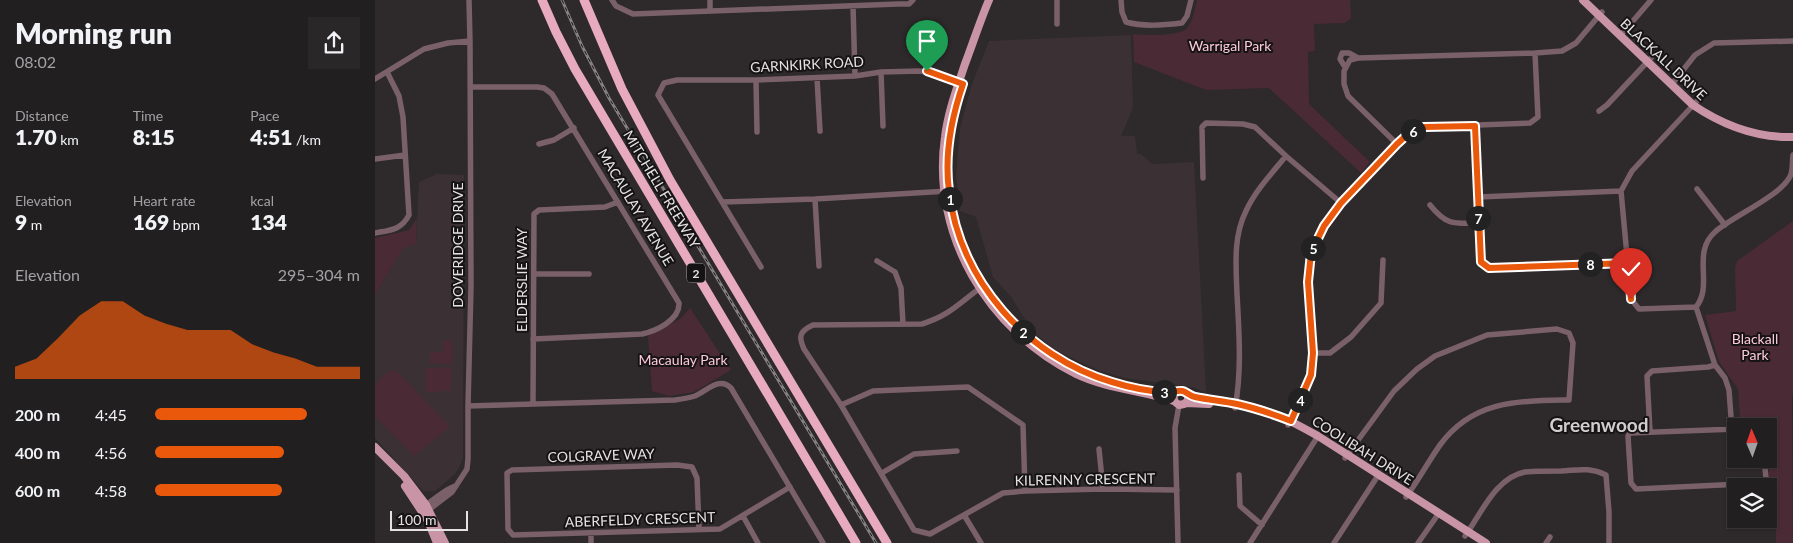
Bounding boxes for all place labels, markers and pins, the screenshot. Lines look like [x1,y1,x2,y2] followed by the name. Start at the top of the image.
[906,20,948,71] pin
[1401,118,1425,144] pin: 6
[937,186,963,212] pin: 1
[1465,206,1491,230] pin: 7
[1301,236,1325,260] pin: 5
[1610,248,1652,299] pin
[1577,252,1603,276] pin: 8
[1011,320,1035,344] pin: 2
[1151,380,1177,404] pin: 3
[1287,388,1313,412] pin: 4

